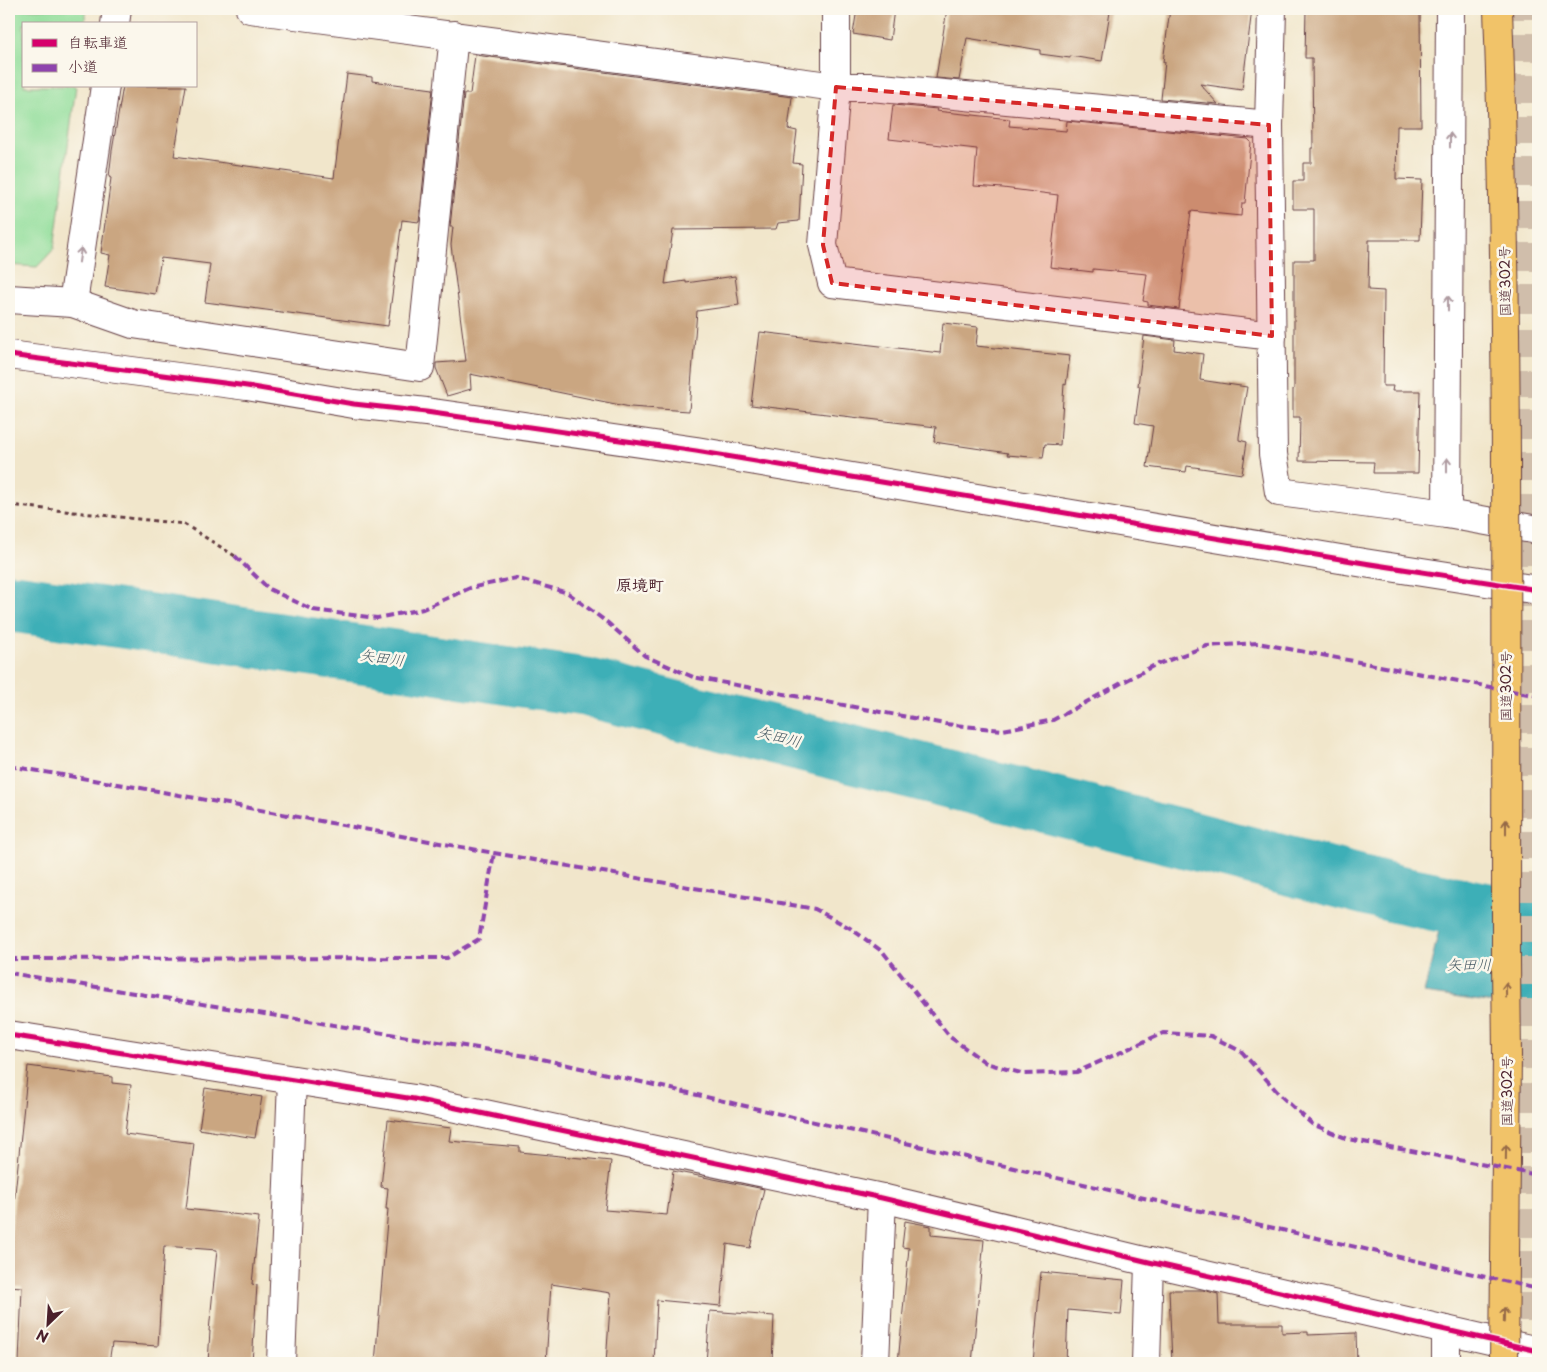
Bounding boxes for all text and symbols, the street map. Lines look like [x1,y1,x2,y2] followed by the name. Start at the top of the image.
[22,22,198,88] legend
[68,30,128,53] text: 自転車道
[68,54,98,77] text: 小道
[1445,133,1454,149] one-way arrow
[1493,245,1516,317] street label: 国道302号
[76,248,86,264] one-way arrow
[1443,295,1453,312] one-way arrow
[1442,458,1452,474] one-way arrow
[616,572,664,596] district label: 原境町
[358,642,406,671] water label: 矢田川
[1495,651,1516,721] street label: 国道302号
[755,719,804,752] water label: 矢田川
[1501,819,1511,836] one-way arrow
[1446,952,1492,975] water label: 矢田川
[1501,982,1511,998] one-way arrow
[1496,1056,1517,1126] street label: 国道302号
[1501,1144,1511,1160] one-way arrow
[22,1300,72,1350] north arrow
[1499,1307,1509,1323] one-way arrow
[33,1324,52,1348] text: N

